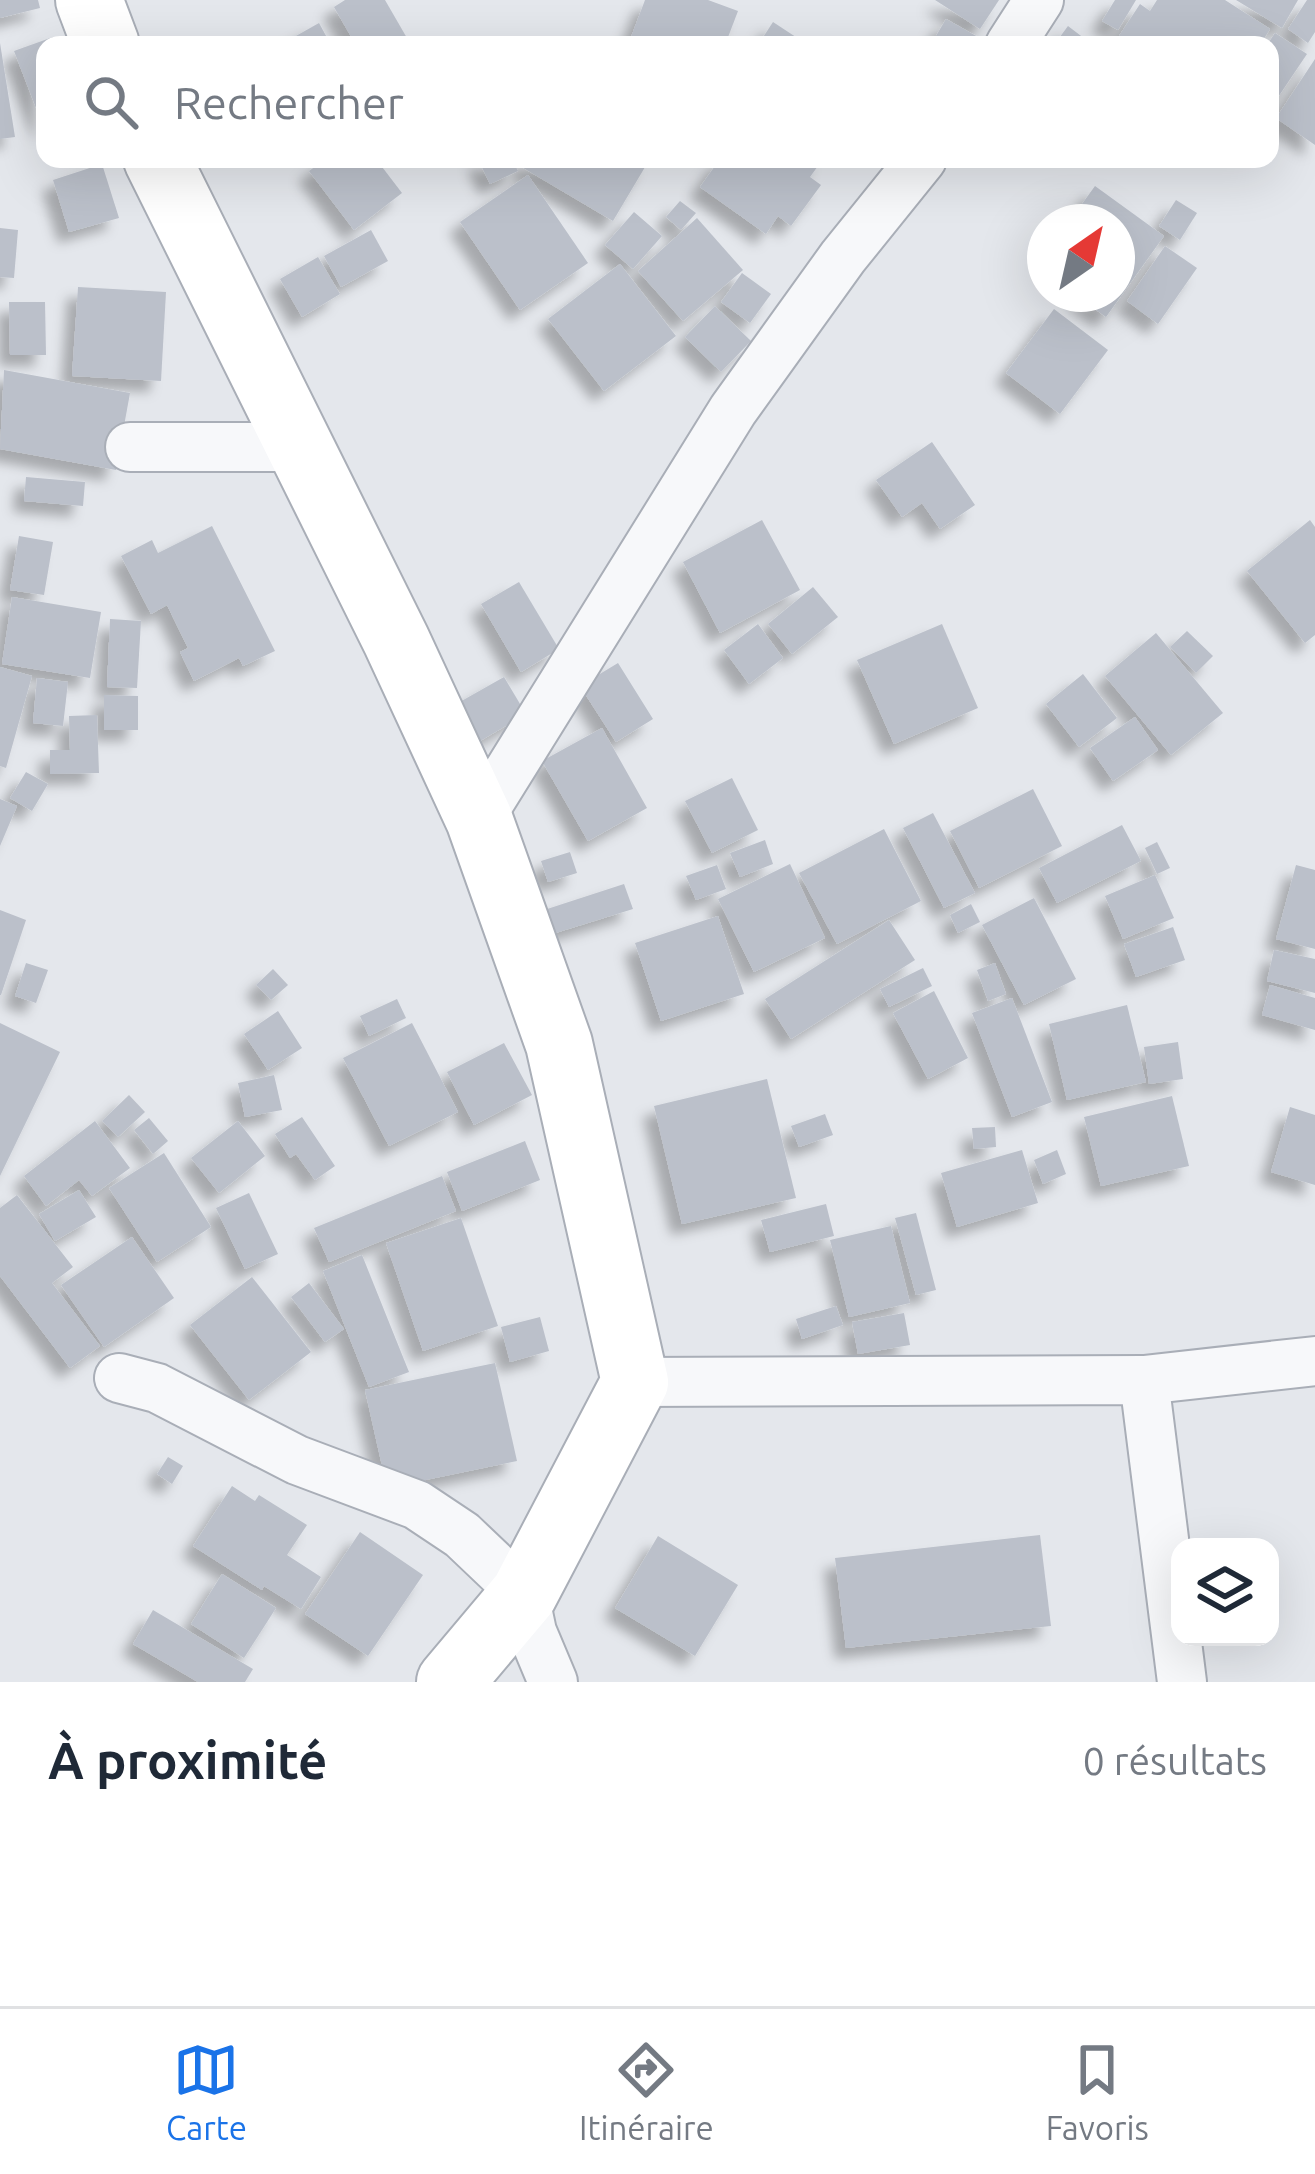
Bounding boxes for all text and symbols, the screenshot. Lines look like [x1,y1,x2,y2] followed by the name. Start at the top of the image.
[36,36,1279,168] search box
[78,69,144,135] icon: search
[174,77,404,128] text: Rechercher
[1027,204,1135,312] north arrow
[1171,1538,1279,1646] map controls
[1171,1538,1279,1646] button: layers
[48,1731,327,1789] text: À proximité
[1083,1739,1267,1782] text: 0 résultats
[166,2037,247,2146] tab: Carte
[579,2037,714,2146] tab: Itinéraire
[1046,2037,1149,2146] tab: Favoris

